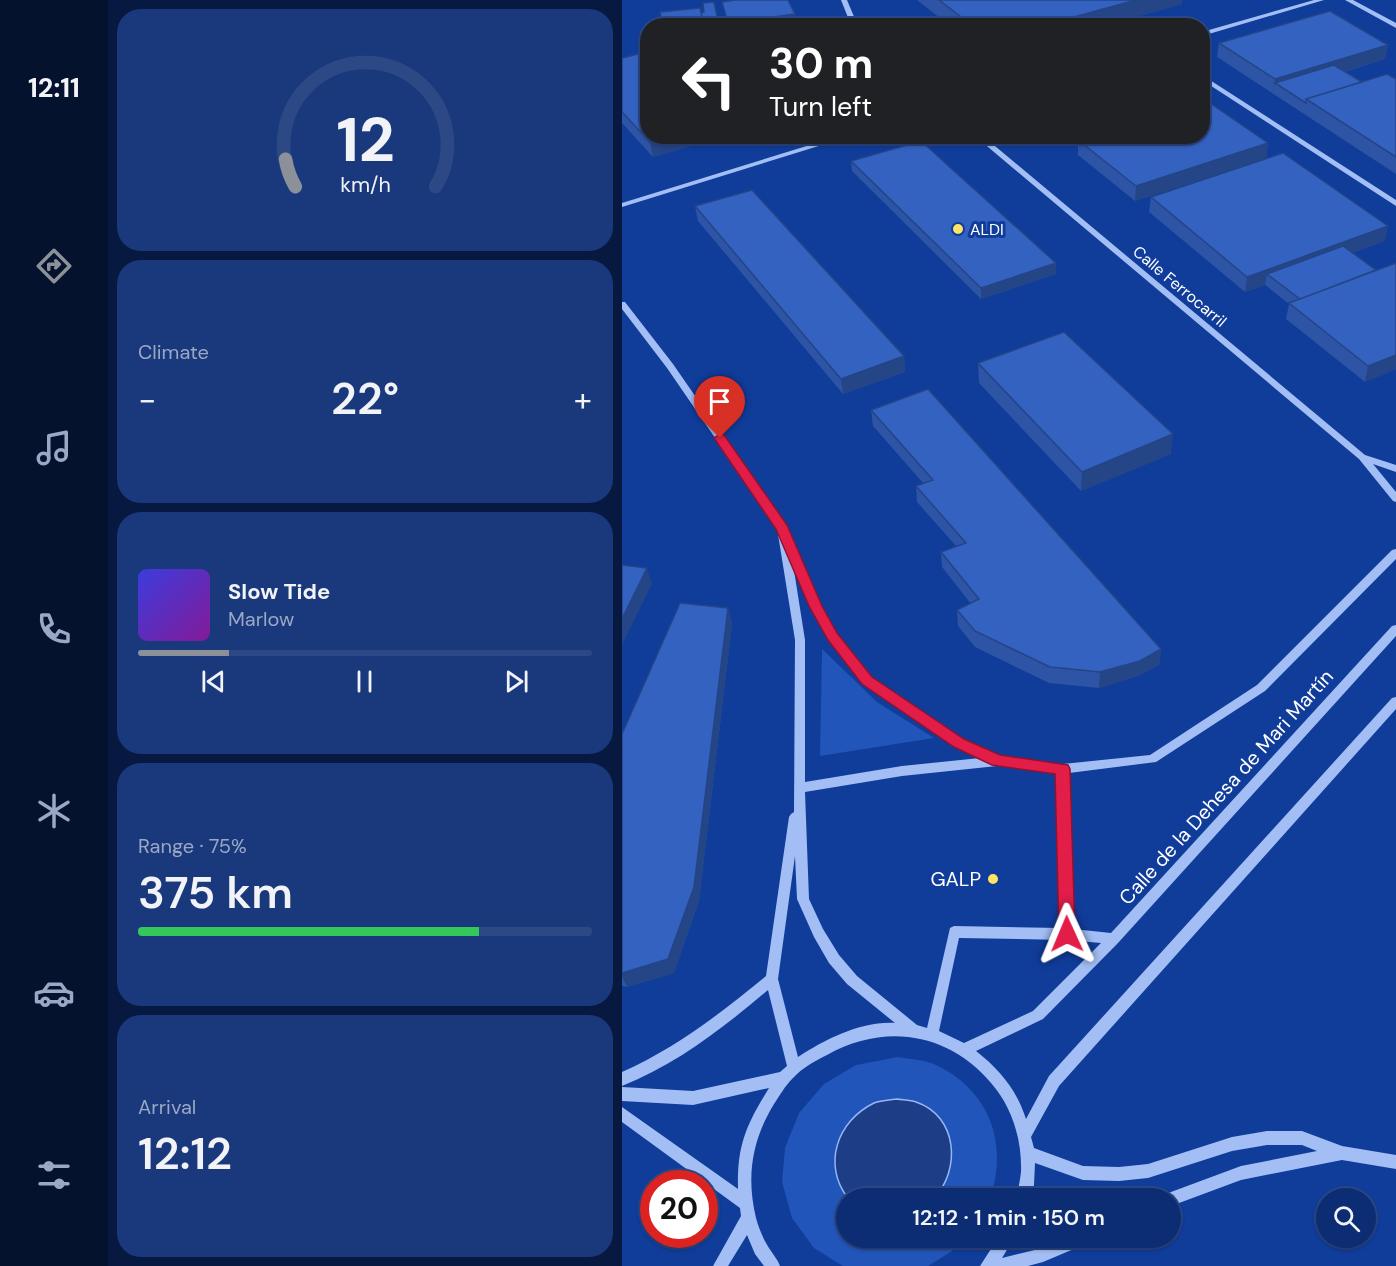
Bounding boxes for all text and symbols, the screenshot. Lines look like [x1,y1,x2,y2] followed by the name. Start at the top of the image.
[769,36,873,91] text: 30 m
[670,42,748,120] icon: left
[28,70,80,105] text: 12:11
[769,89,872,124] text: Turn left
[336,99,394,180] text: 12
[340,172,390,200] text: km/h
[970,219,1004,240] place label: ALDI
[951,222,965,236] marker: ALDI
[1128,241,1231,332] street label: Calle Ferrocarril
[33,245,75,287] icon: directions
[138,339,209,365] text: Climate
[331,369,399,428] text: 22°
[694,376,745,438] pin
[138,378,156,421] text: −
[574,378,592,421] text: +
[703,385,736,418] icon: arrive
[33,427,75,469] icon: music
[228,577,330,606] text: Slow Tide
[228,606,294,632] text: Marlow
[33,608,75,650] icon: phone
[1113,664,1339,910] street label: Calle de la Dehesa de Mari Martín
[197,665,230,698] icon: previous
[348,665,381,698] icon: pause
[500,665,533,698] icon: next
[33,790,75,832] icon: climate
[138,833,247,859] text: Range · 75%
[138,863,293,922] text: 375 km
[930,866,981,892] place label: GALP
[986,872,1000,886] marker: GALP
[1035,902,1099,966] position arrow
[33,972,75,1014] icon: car
[138,1094,196,1120] text: Arrival
[138,1124,232,1183] text: 12:12
[33,1154,75,1196] icon: filters
[640,1170,718,1248] speed limit sign: 20
[1316,1188,1376,1248] map controls
[1316,1188,1376,1248] button: search
[912,1203,1105,1232] text: 12:12 · 1 min · 150 m

